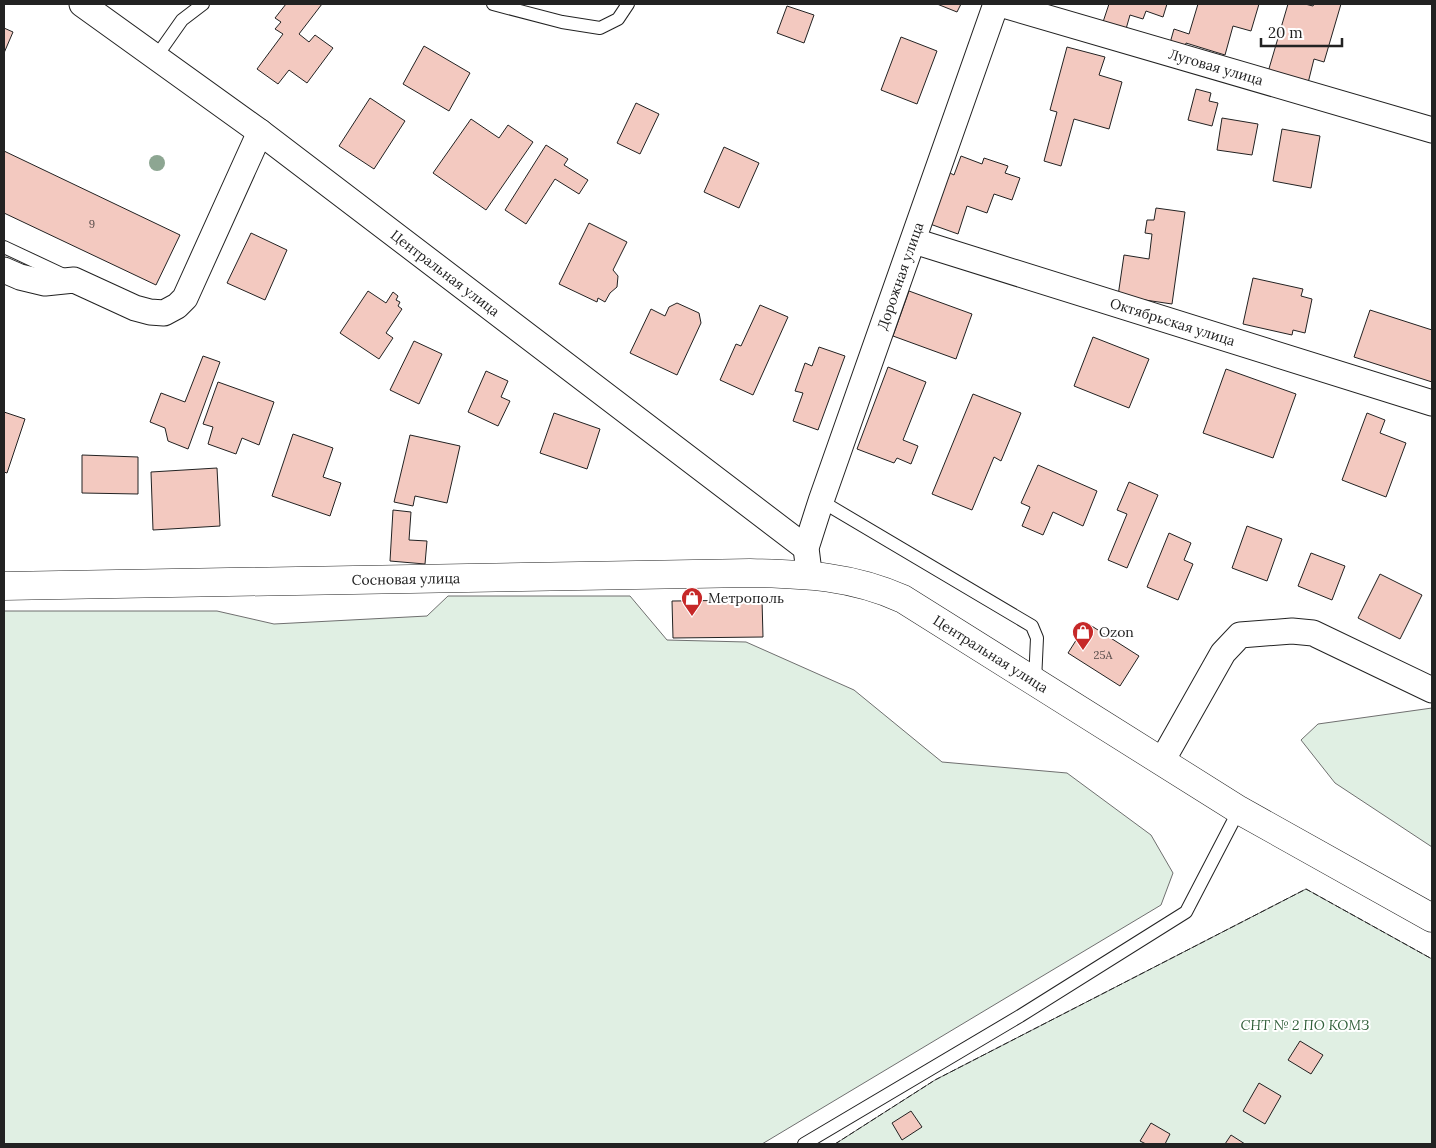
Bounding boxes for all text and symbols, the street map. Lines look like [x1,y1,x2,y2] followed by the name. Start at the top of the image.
[1261,15,1342,47] scale bar
[1268,23,1303,42] text: 20 m
[1167,45,1265,89] street label: Луговая улица
[89,217,95,231] house number: 9
[873,220,927,332] street label: Дорожная улица
[387,226,503,320] street label: Центральная улица
[1108,294,1237,350] street label: Октябрьская улица
[352,569,460,589] street label: Сосновая улица
[680,586,704,617] shop icon: Метрополь
[708,589,784,607] place label: Метрополь
[930,611,1051,697] street label: Центральная улица
[1071,620,1095,651] shop icon: Ozon
[1099,623,1134,641] place label: Ozon
[1094,648,1114,662] house number: 25А
[1241,1016,1369,1034] park label: СНТ № 2 ПО КОМЗ

